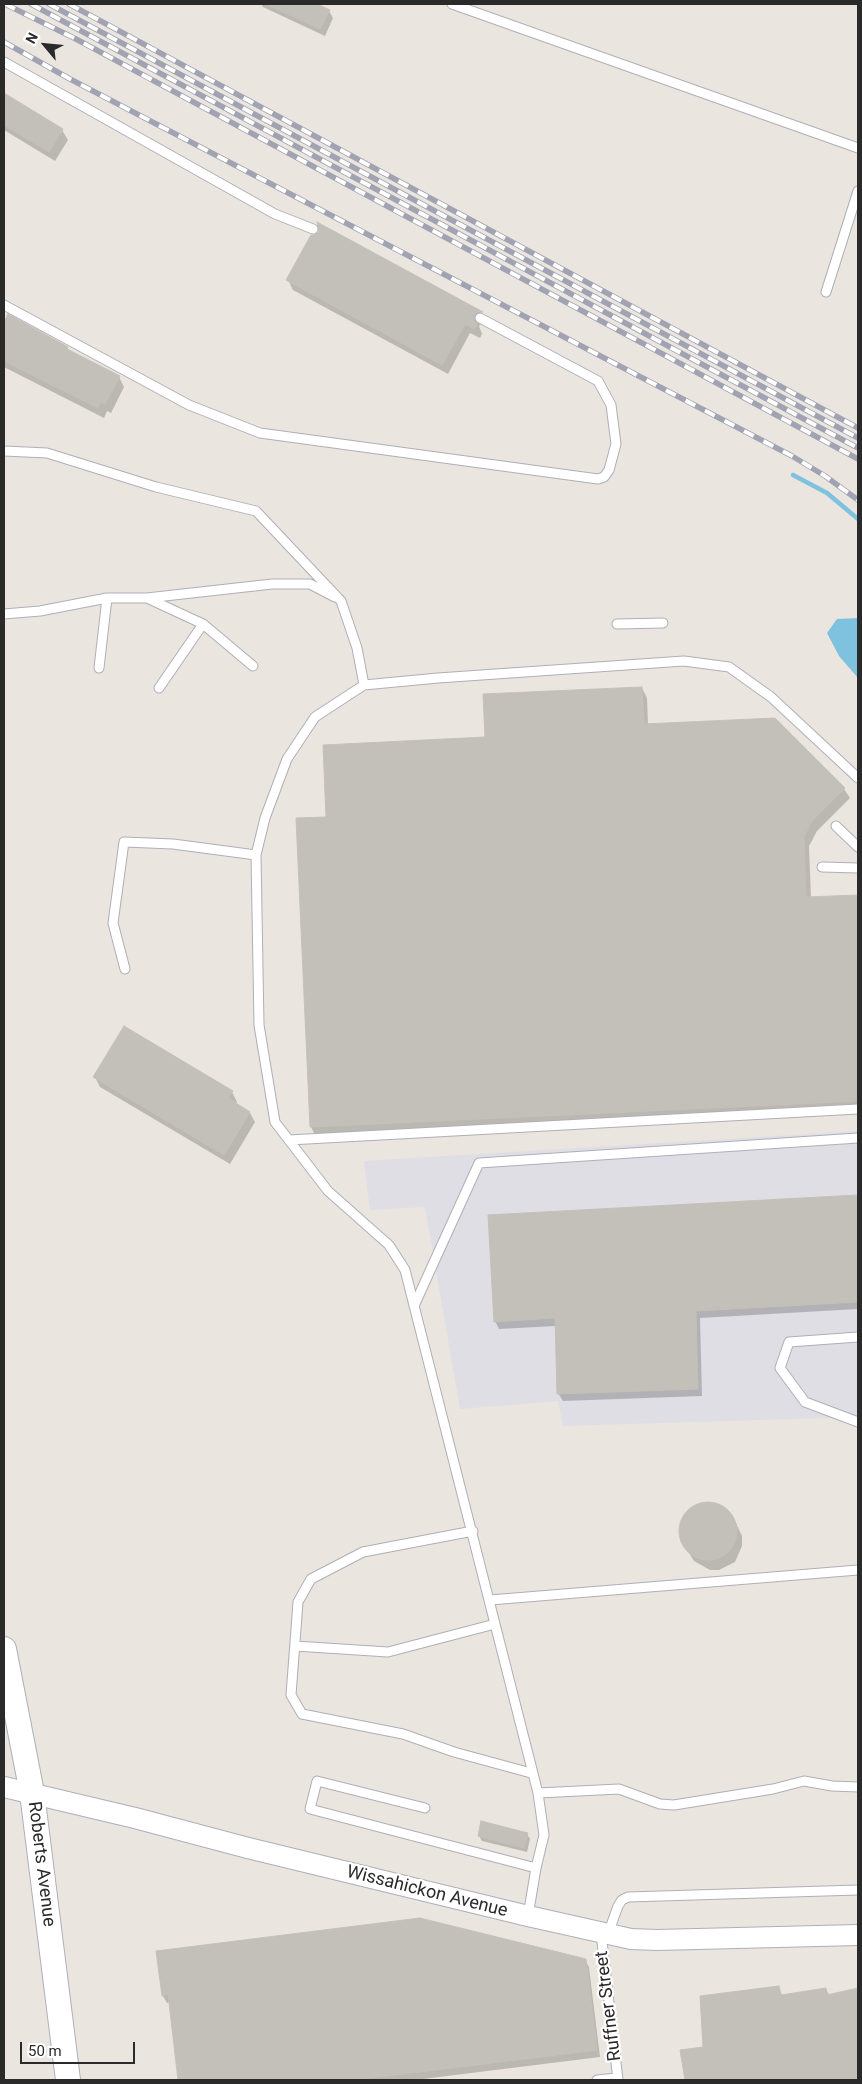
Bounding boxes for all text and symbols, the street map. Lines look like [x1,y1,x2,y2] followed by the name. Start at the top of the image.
[20,20,70,70] north arrow
[22,30,41,46] text: N
[23,1800,59,1928] street label: Roberts Avenue
[344,1862,510,1922] street label: Wissahickon Avenue
[592,1950,626,2062] street label: Ruffner Street
[22,2032,138,2064] scale bar
[28,2042,62,2060] text: 50 m

